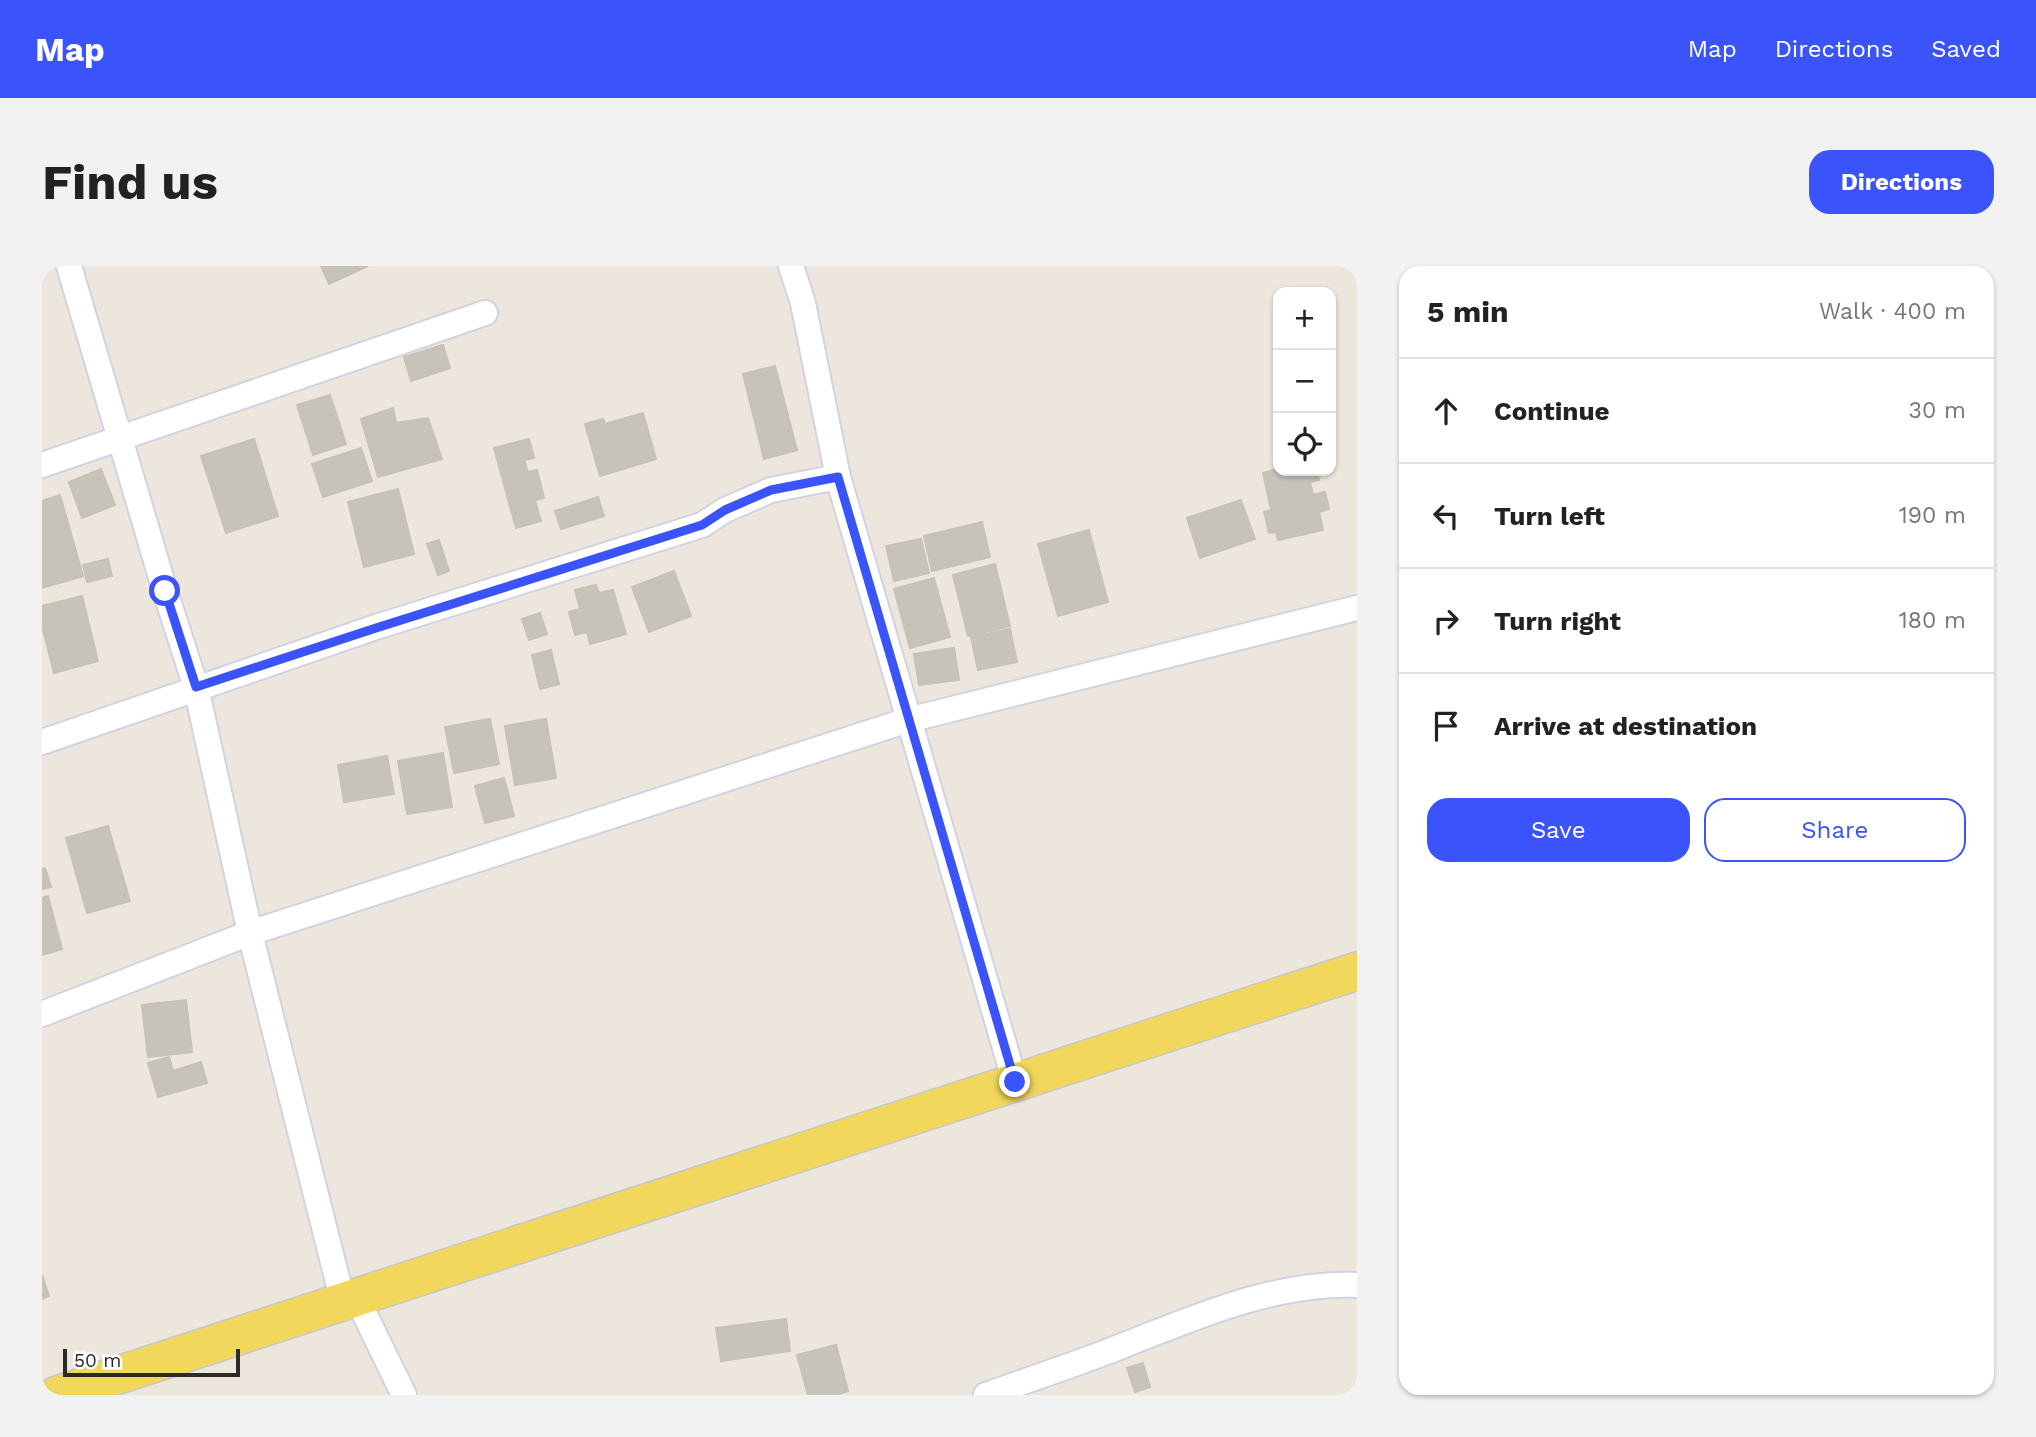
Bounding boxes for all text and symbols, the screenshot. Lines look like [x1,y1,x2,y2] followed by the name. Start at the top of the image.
[35,30,105,69] text: Map
[1688,35,1737,63] text: Map
[1775,35,1893,63] text: Directions
[1931,35,2001,63] text: Saved
[1809,150,1994,214] button: Directions
[42,153,218,211] text: Find us
[1273,287,1336,476] map controls
[1273,287,1336,350] button: +
[1427,294,1509,329] text: 5 min
[1819,298,1966,325] text: Walk · 400 m
[1273,350,1336,413] button: −
[1427,392,1465,430] icon: ahead
[1494,396,1610,426] text: Continue
[1909,397,1966,424] text: 30 m
[1273,413,1336,476] button: locate
[1427,497,1465,535] icon: left
[1494,501,1605,531] text: Turn left
[1899,502,1966,529] text: 190 m
[149,575,180,606] route start
[1427,602,1465,640] icon: right
[1494,606,1621,636] text: Turn right
[1899,607,1966,634] text: 180 m
[1427,707,1465,745] icon: arrive
[1494,711,1757,741] text: Arrive at destination
[1427,798,1690,862] button: Save
[1704,798,1966,862] button: Share
[999,1066,1030,1097] route end
[63,1346,240,1378] scale bar
[74,1349,121,1372] text: 50 m

